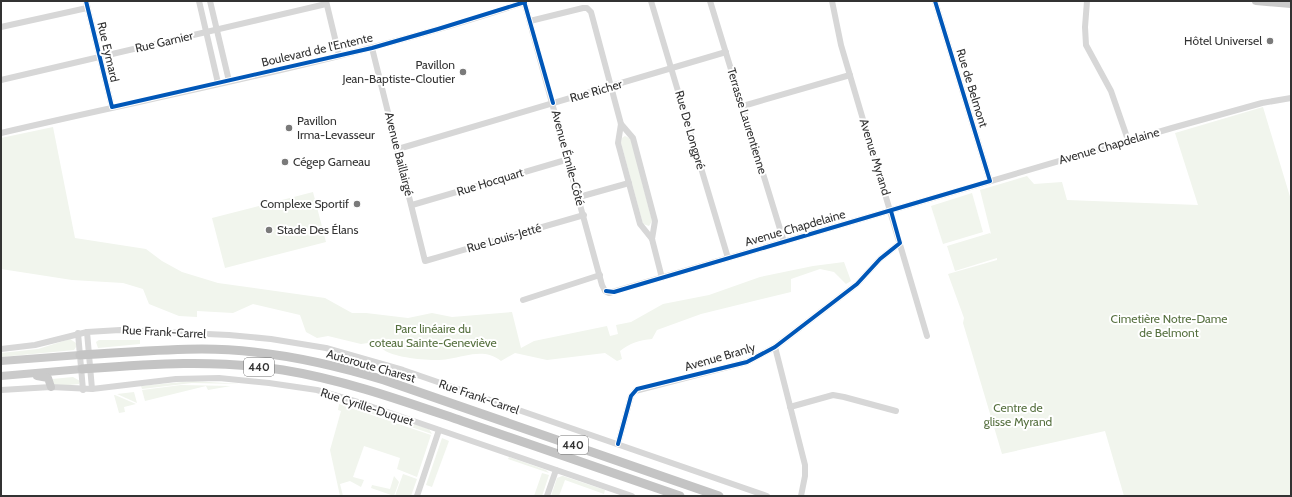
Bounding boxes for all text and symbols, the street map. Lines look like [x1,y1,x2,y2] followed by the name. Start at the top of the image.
[94,20,123,83] street label: Rue Eymard
[133,28,195,55] street label: Rue Garnier
[260,29,374,70] street label: Boulevard de l'Entente
[1184,33,1262,48] place label: Hôtel Universel
[1265,36,1275,46] marker: Hôtel Universel
[953,47,992,129] street label: Rue de Belmont
[342,57,455,86] place label: Pavillon Jean-Baptiste-Cloutier
[724,66,771,176] street label: Terrasse Laurentienne
[458,67,468,77] marker: Pavillon Jean-Baptiste-Cloutier
[568,76,624,105] street label: Rue Richer
[672,89,709,171] street label: Rue De Longpré
[549,108,588,207] street label: Avenue Émile-Côté
[382,110,417,197] street label: Avenue Baillairgé
[297,113,375,142] place label: Pavillon Irma-Levasseur
[857,117,894,197] street label: Avenue Myrand
[284,123,294,133] marker: Pavillon Irma-Levasseur
[1057,124,1161,167] street label: Avenue Chapdelaine
[293,154,370,169] place label: Cégep Garneau
[280,157,290,167] marker: Cégep Garneau
[455,164,525,199] street label: Rue Hocquart
[260,196,349,211] place label: Complexe Sportif
[352,199,362,209] marker: Complexe Sportif
[743,206,847,249] street label: Avenue Chapdelaine
[465,220,543,255] street label: Rue Louis-Jetté
[277,222,359,237] place label: Stade Des Élans
[264,225,274,235] marker: Stade Des Élans
[1111,311,1227,340] park label: Cimetière Notre-Dame de Belmont
[369,321,497,350] park label: Parc linéaire du coteau Sainte-Geneviève
[122,322,207,341] street label: Rue Frank-Carrel
[683,339,757,374] street label: Avenue Branly
[325,346,417,385] street label: Autoroute Charest
[244,358,274,376] road number: 440
[437,376,521,417] street label: Rue Frank-Carrel
[319,384,416,429] street label: Rue Cyrille-Duquet
[984,400,1052,429] park label: Centre de glisse Myrand
[558,436,588,454] road number: 440

